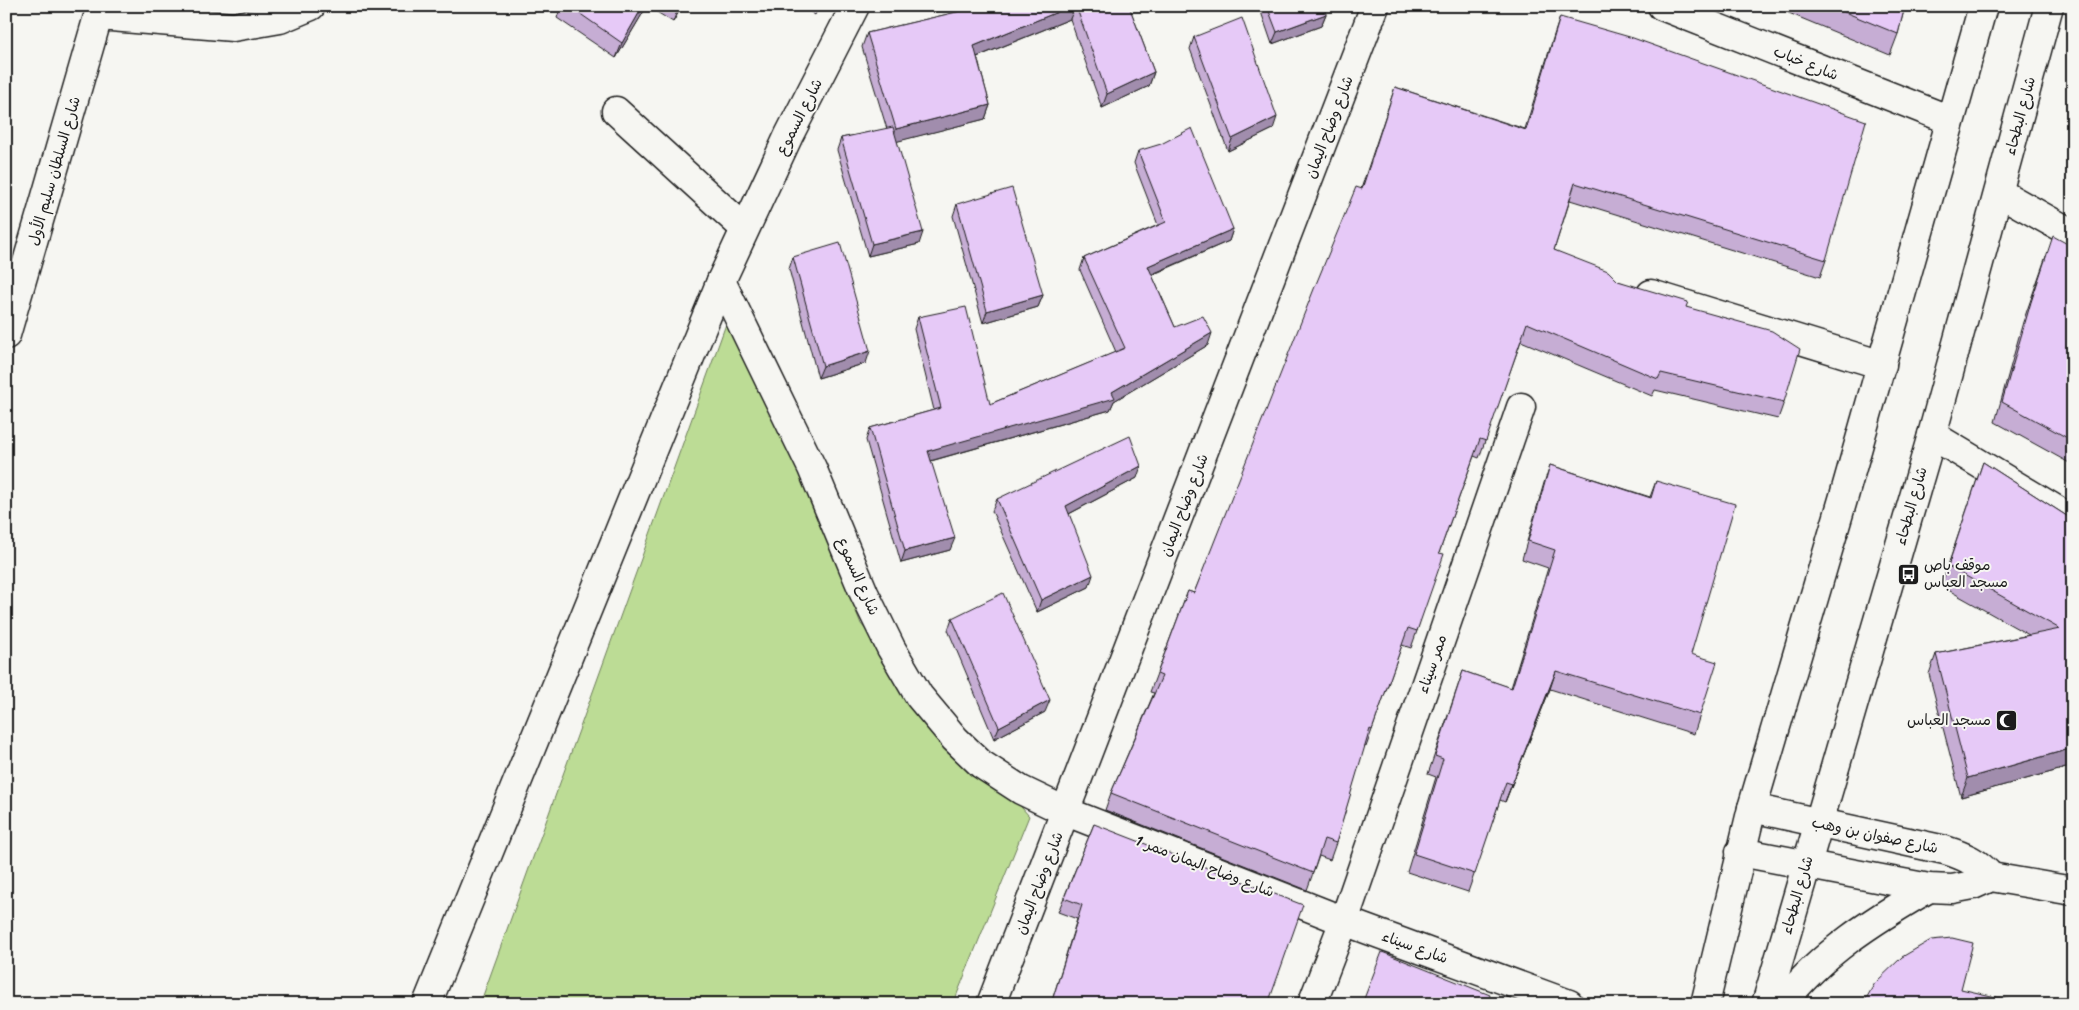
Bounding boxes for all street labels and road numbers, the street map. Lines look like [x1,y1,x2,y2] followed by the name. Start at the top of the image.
[1769,38,1843,88] street label: شارع خباب
[1297,72,1361,182] street label: شارع وضاح اليمان
[768,74,830,160] street label: شارع السموع
[1997,74,2043,158] street label: شارع البطحاء
[20,93,88,249] street label: شارع السلطان سليم الأول
[1152,450,1216,560] street label: شارع وضاح اليمان
[1887,464,1935,548] street label: شارع البطحاء
[829,532,887,620] street label: شارع السموع
[1410,631,1454,697] street label: ممر سيناء
[1809,809,1941,861] street label: شارع صفوان بن وهب
[1132,827,1278,905] street label: شارع وضاح اليمان ممر 1
[1007,828,1071,938] street label: شارع وضاح اليمان
[1773,853,1821,937] street label: شارع البطحاء
[1378,923,1452,971] street label: شارع سيناء

